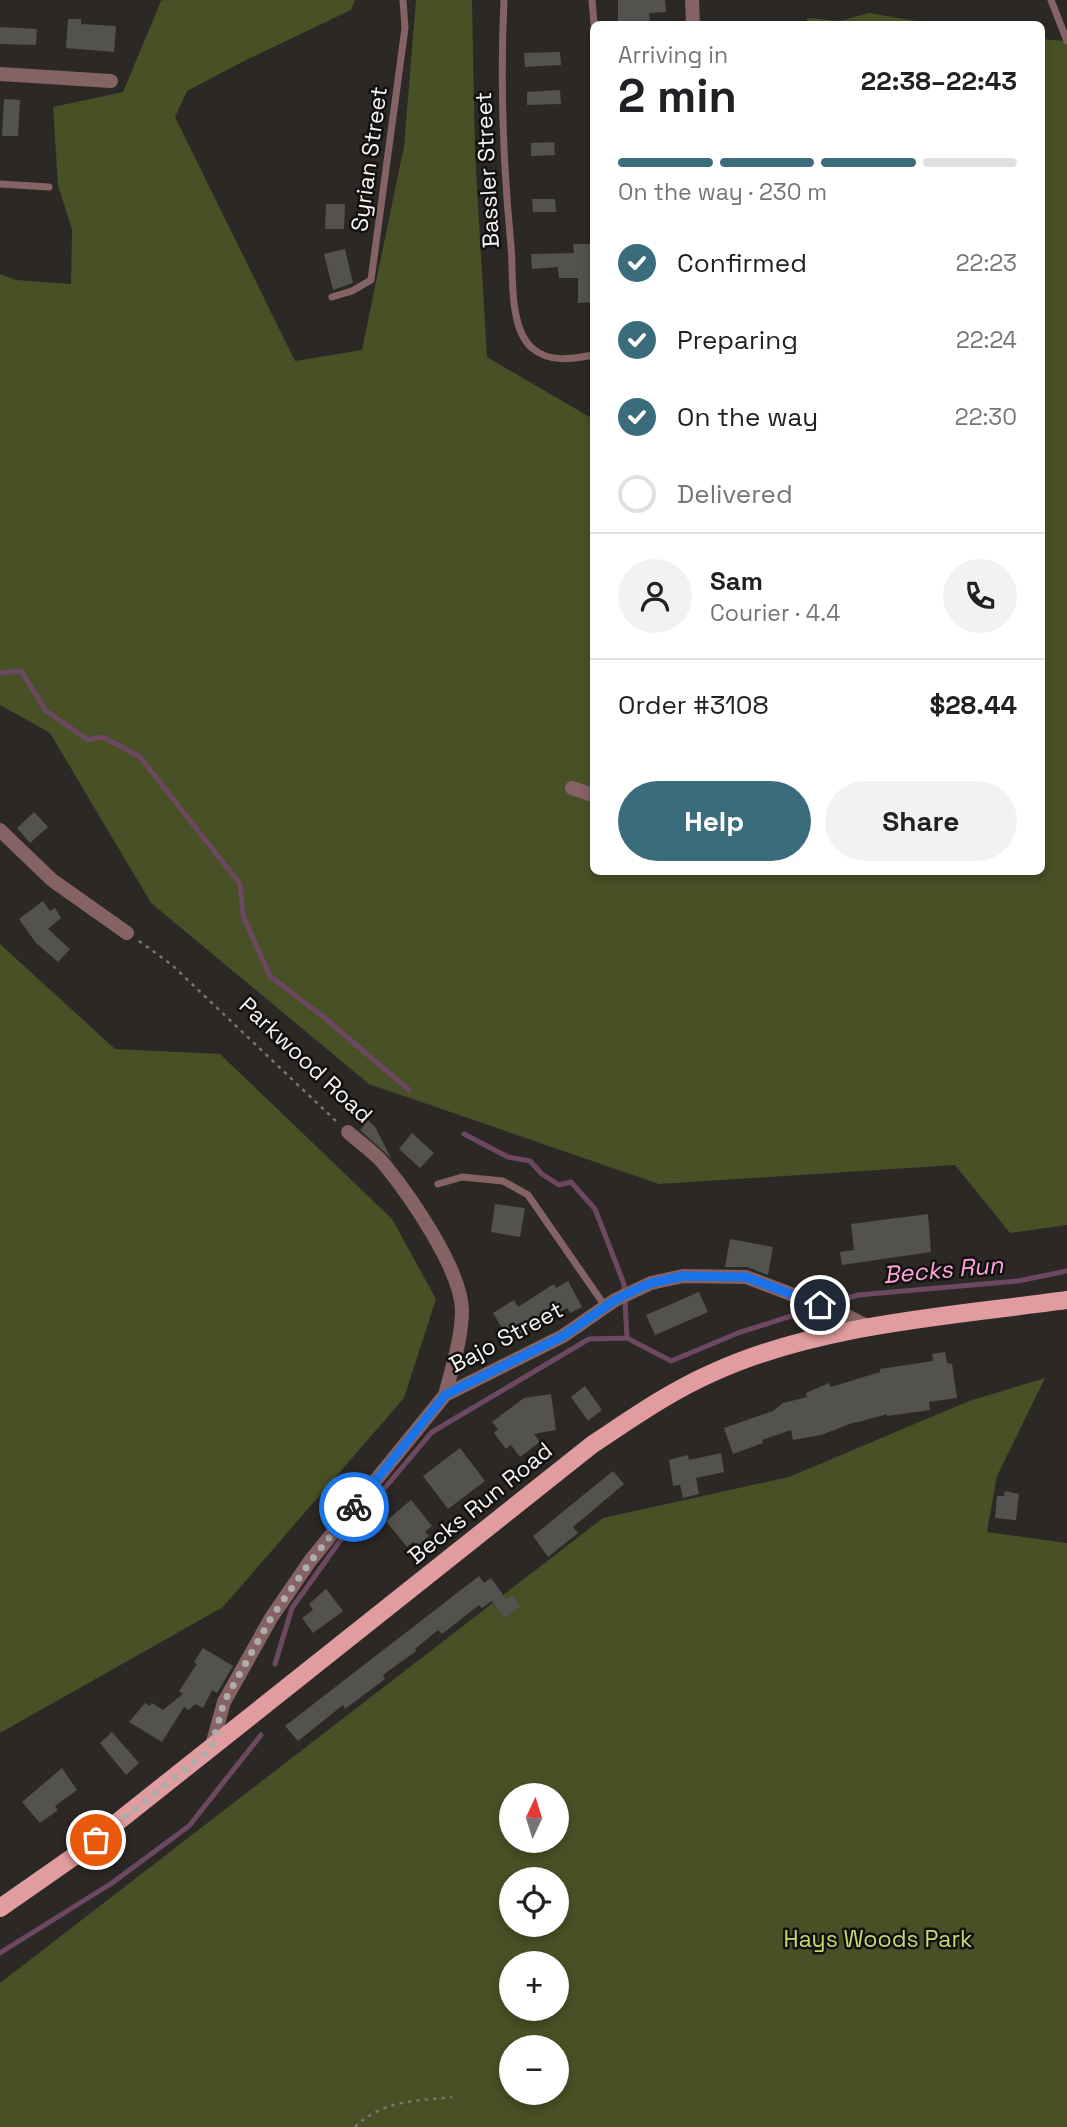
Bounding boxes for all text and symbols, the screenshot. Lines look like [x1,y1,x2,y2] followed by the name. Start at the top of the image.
[618,40,728,70] text: Arriving in
[861,64,1017,98] text: 22:38–22:43
[618,67,737,125] text: 2 min
[344,85,394,233] street label: Syrian Street
[468,91,506,249] street label: Bassler Street
[618,177,827,207] text: On the way · 230 m
[618,244,656,282] icon: check
[677,246,807,280] text: Confirmed
[956,248,1017,278] text: 22:23
[618,321,656,359] icon: check
[677,323,798,357] text: Preparing
[956,325,1017,355] text: 22:24
[618,398,656,436] icon: check
[677,400,818,434] text: On the way
[955,402,1017,432] text: 22:30
[677,477,793,511] text: Delivered
[618,559,692,633] button: person
[943,559,1017,633] button: phone
[710,564,763,598] text: Sam
[710,598,840,628] text: Courier · 4.4
[618,688,769,722] text: Order #3108
[929,688,1017,722] text: $28.44
[618,781,811,861] button: Help
[825,781,1017,861] button: Share
[233,991,379,1129] street label: Parkwood Road
[882,1249,1006,1290] water label: Becks Run
[790,1275,850,1335] pin
[801,1286,839,1324] icon: home
[444,1295,568,1379] street label: Bajo Street
[401,1435,559,1571] street label: Becks Run Road
[319,1472,389,1542] courier
[335,1488,373,1526] icon: bike
[499,1783,569,1853] north arrow
[499,1783,569,2105] map controls
[66,1810,126,1870] pin
[77,1821,115,1859] icon: bag
[499,1867,569,1937] button: locate
[784,1924,972,1954] park label: Hays Woods Park
[499,1951,569,2021] button: +
[499,2035,569,2105] button: −

